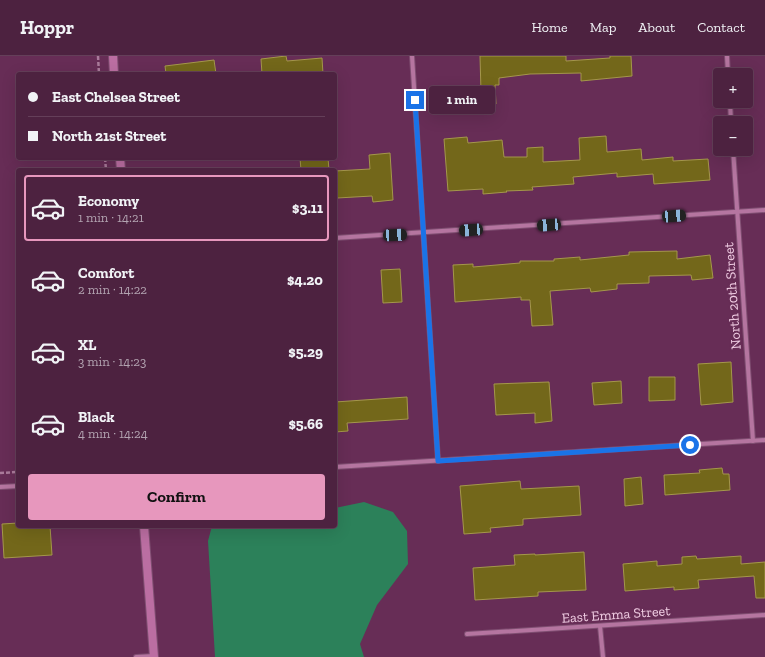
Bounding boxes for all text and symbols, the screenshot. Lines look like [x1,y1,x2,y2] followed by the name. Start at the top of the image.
[20,16,74,39] text: Hoppr
[532,19,568,36] text: Home
[590,19,616,36] text: Map
[638,19,675,36] text: About
[697,19,745,36] text: Contact
[713,68,753,156] map controls
[713,68,753,108] button: +
[429,86,495,114] callout: 1 min
[52,88,180,106] text: East Chelsea Street
[406,91,424,109] route end
[447,92,477,107] text: 1 min
[713,116,753,156] button: −
[52,127,166,145] text: North 21st Street
[30,190,66,226] icon: car
[78,192,139,210] text: Economy
[292,199,323,217] text: $3.11
[662,209,686,223] car
[78,210,144,225] text: 1 min · 14:21
[537,218,561,232] car
[459,223,483,237] car
[383,228,407,242] car
[720,241,745,350] street label: North 20th Street
[30,262,66,298] icon: car
[78,264,134,282] text: Comfort
[287,271,323,289] text: $4.20
[78,282,147,297] text: 2 min · 14:22
[30,334,66,370] icon: car
[78,336,96,354] text: XL
[288,343,323,361] text: $5.29
[78,354,146,369] text: 3 min · 14:23
[30,406,66,442] icon: car
[78,408,115,426] text: Black
[289,415,323,433] text: $5.66
[78,426,148,441] text: 4 min · 14:24
[681,436,699,454] route start
[28,474,325,520] button: Confirm
[561,602,672,627] street label: East Emma Street

